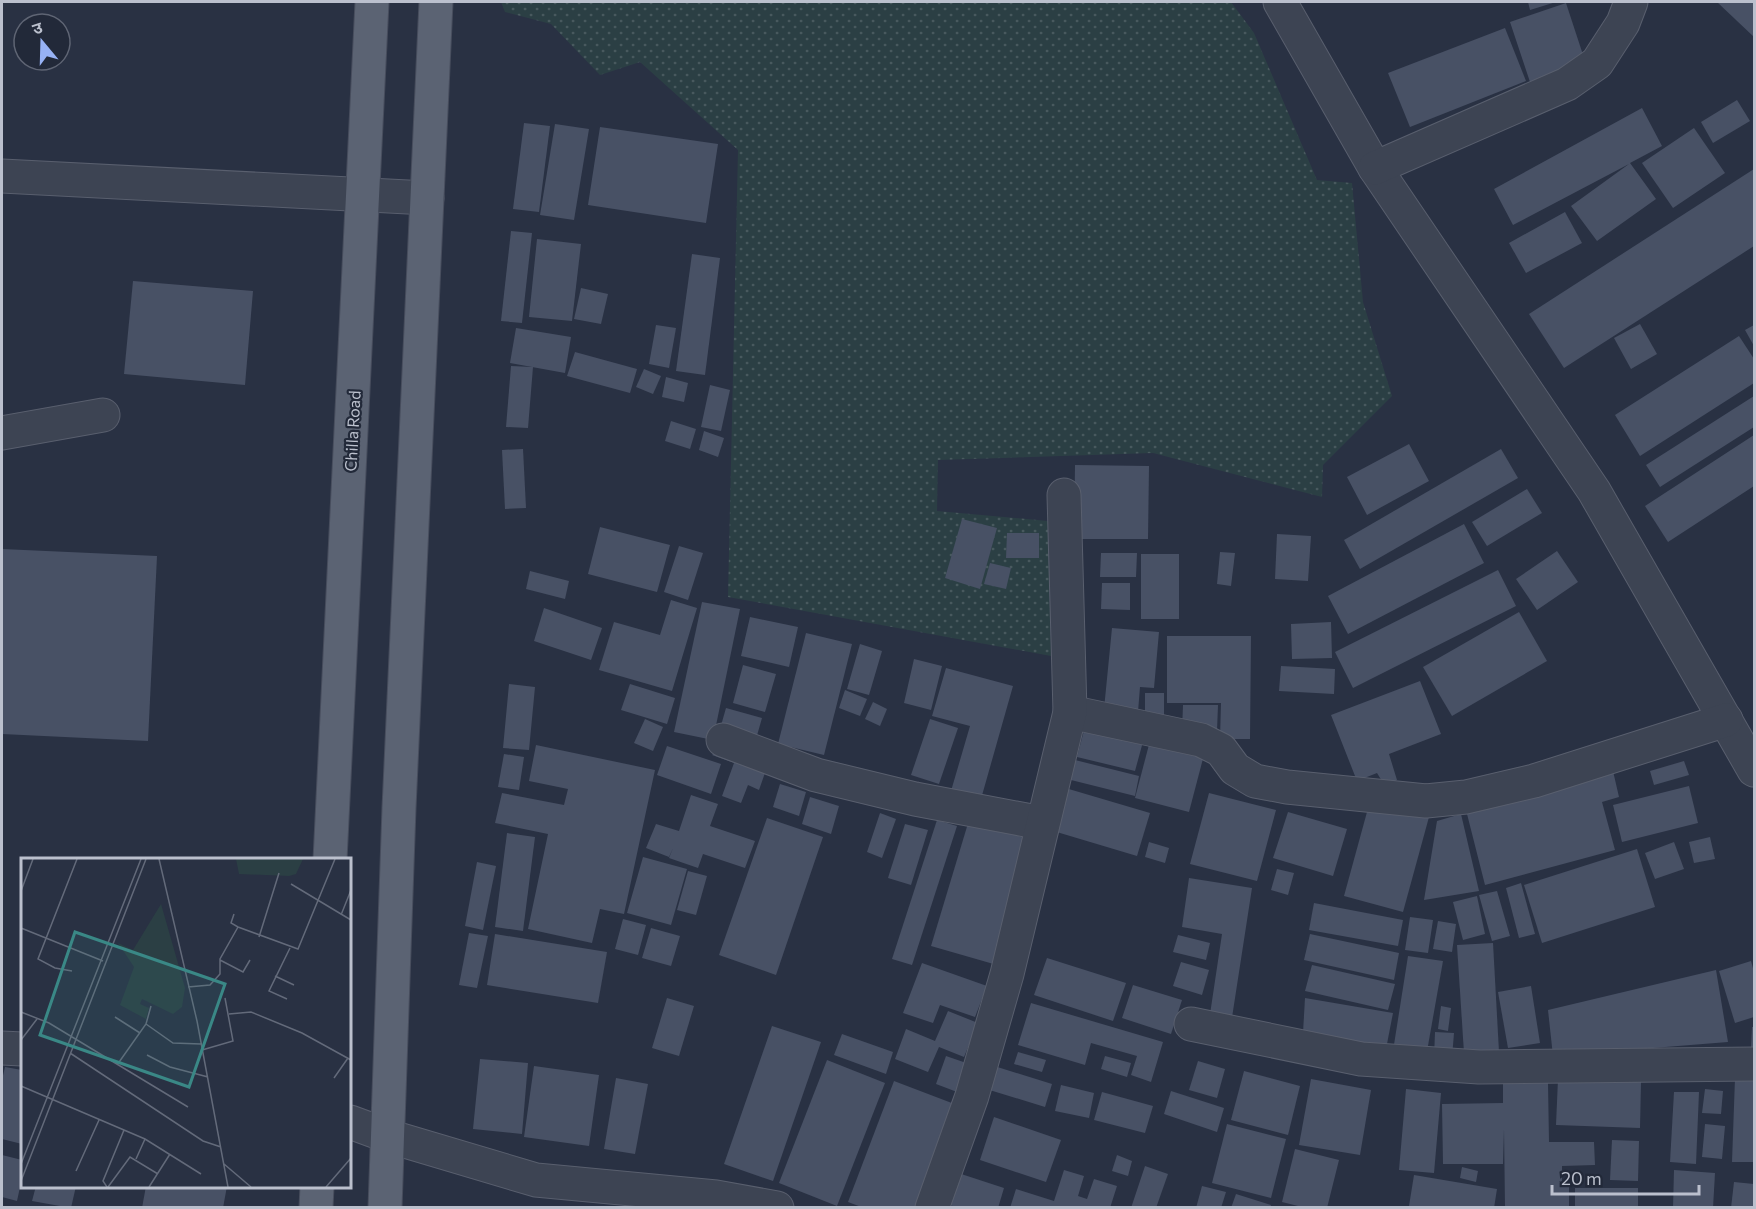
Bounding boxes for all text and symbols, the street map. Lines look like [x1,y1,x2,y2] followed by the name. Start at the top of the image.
[12,12,72,72] north arrow
[29,17,45,38] text: उ
[340,390,364,472] street label: Chilla Road
[21,858,351,1188] inset map
[1552,1158,1699,1196] scale bar
[1561,1167,1602,1189] text: 20 m

